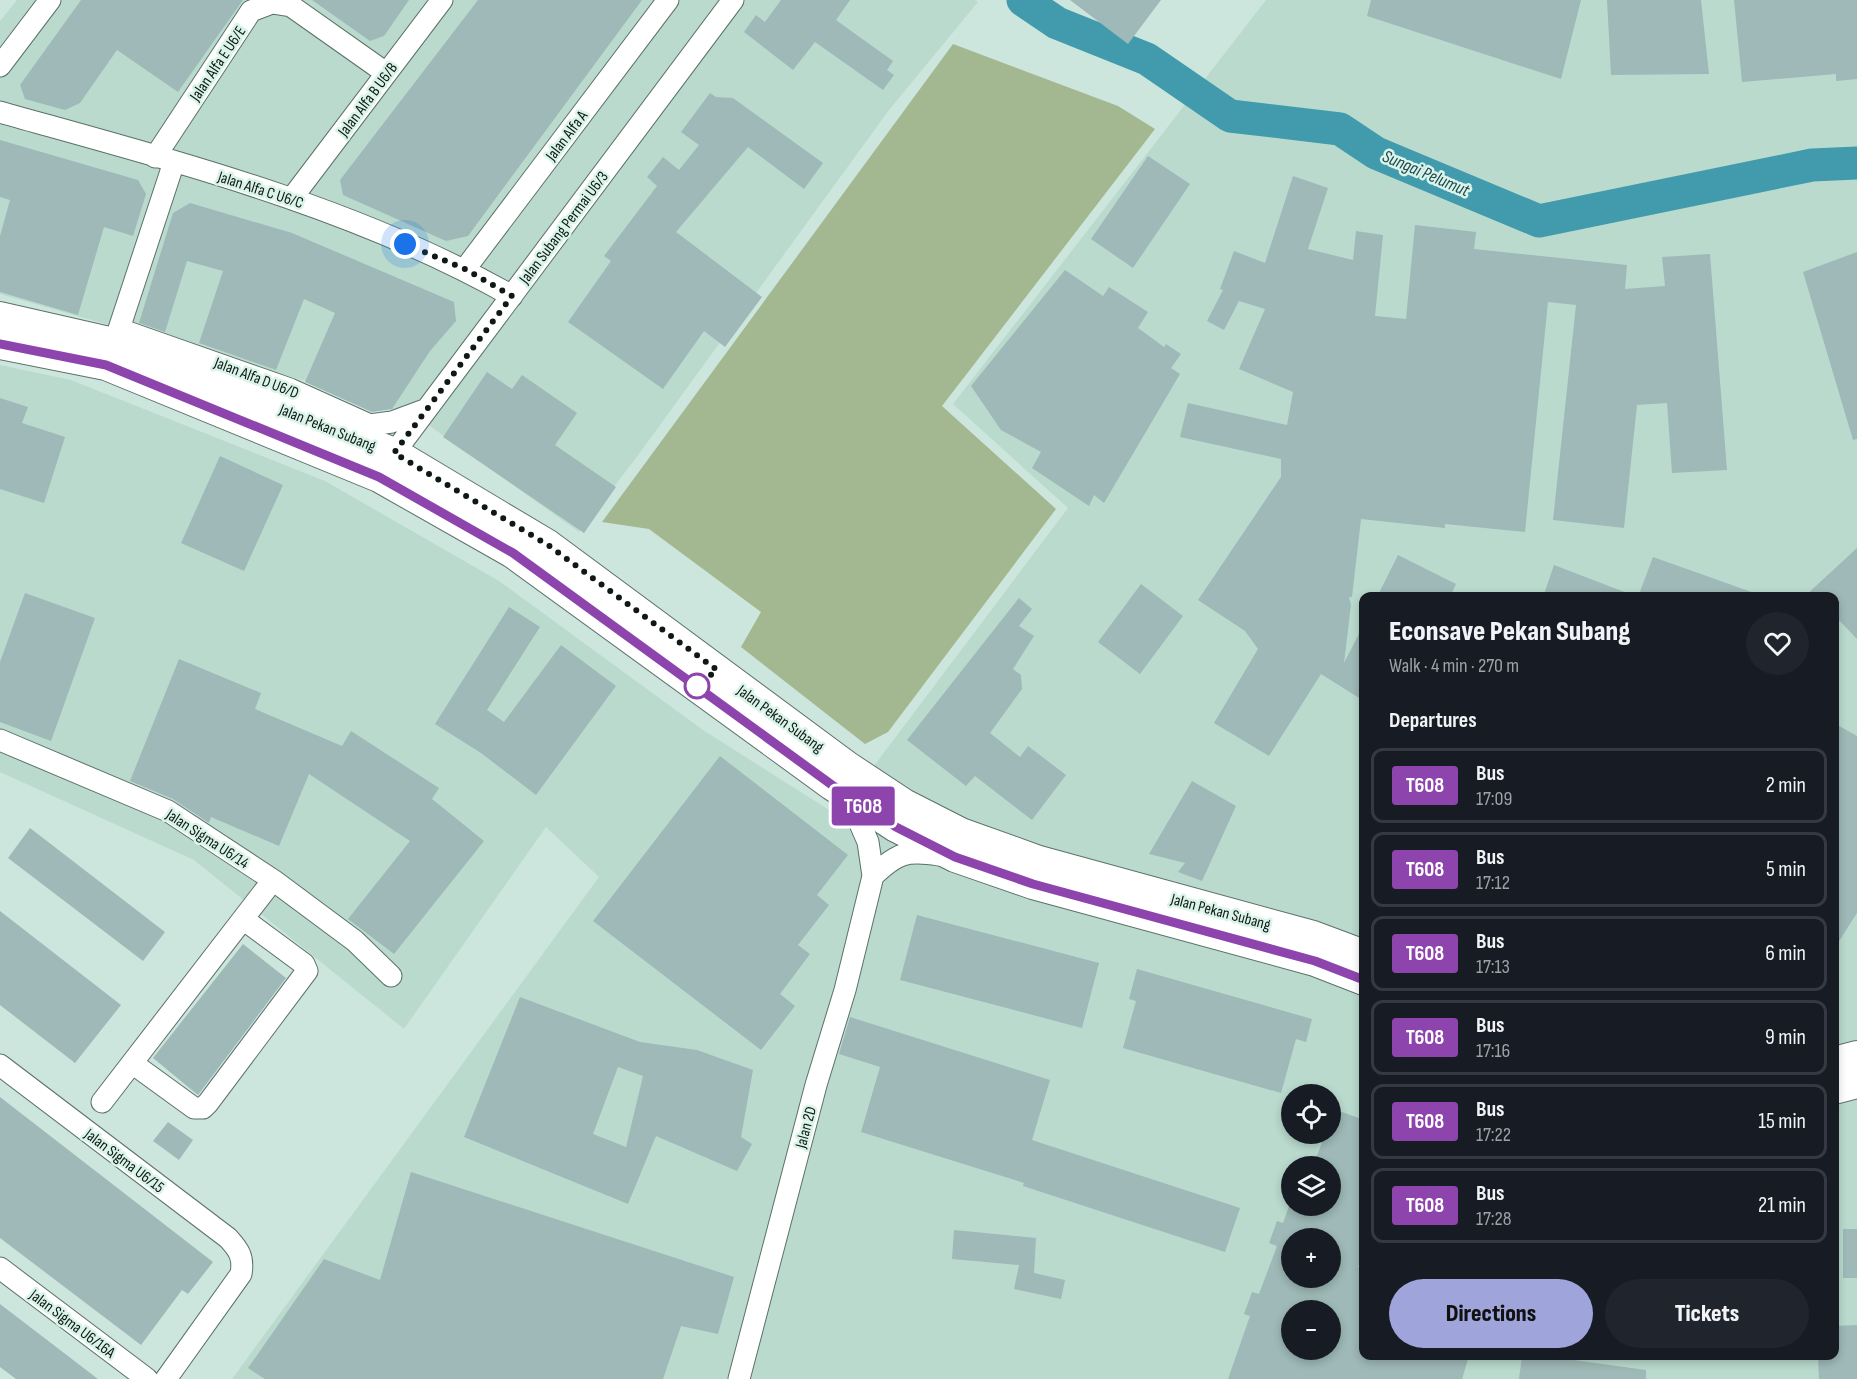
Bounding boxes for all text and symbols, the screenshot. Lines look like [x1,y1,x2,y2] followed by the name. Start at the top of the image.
[186,23,250,106] street label: Jalan Alfa E U6/E
[334,59,402,141] street label: Jalan Alfa B U6/B
[542,107,592,166] street label: Jalan Alfa A
[1379,146,1473,201] water label: Sungai Pelumut
[214,167,306,213] street label: Jalan Alfa C U6/C
[515,168,613,289] street label: Jalan Subang Permai U6/3
[390,229,420,259] your location
[211,353,302,403] street label: Jalan Alfa D U6/D
[275,400,378,456] street label: Jalan Pekan Subang
[1746,612,1809,675] button: heart
[1389,615,1630,648] text: Econsave Pekan Subang
[1389,654,1519,678] text: Walk · 4 min · 270 m
[684,673,710,699] unlabelled marker
[732,681,827,757] street label: Jalan Pekan Subang
[1389,707,1477,734] text: Departures
[1476,760,1505,787] text: Bus
[1766,772,1806,799] text: 2 min
[1406,773,1444,798] text: T608
[821,786,905,826] line badge: T608
[1476,787,1512,811] text: 17:09
[844,794,882,819] text: T608
[161,805,252,873] street label: Jalan Sigma U6/14
[1476,844,1505,871] text: Bus
[1766,856,1806,883] text: 5 min
[1406,857,1444,882] text: T608
[1476,871,1510,895] text: 17:12
[1168,890,1273,935] street label: Jalan Pekan Subang
[1476,928,1505,955] text: Bus
[1765,940,1806,967] text: 6 min
[1406,941,1444,966] text: T608
[1476,955,1510,979] text: 17:13
[1476,1012,1505,1039] text: Bus
[1765,1024,1806,1051] text: 9 min
[1406,1025,1444,1050] text: T608
[1476,1039,1510,1063] text: 17:16
[1281,1084,1341,1360] map controls
[1281,1084,1341,1144] button: locate
[1476,1096,1505,1123] text: Bus
[792,1104,821,1151] street label: Jalan 2D
[1758,1108,1806,1135] text: 15 min
[1406,1109,1444,1134] text: T608
[1476,1123,1511,1147] text: 17:22
[80,1124,168,1197] street label: Jalan Sigma U6/15
[1281,1156,1341,1216] button: layers
[1476,1180,1505,1207] text: Bus
[1758,1192,1806,1219] text: 21 min
[1406,1193,1444,1218] text: T608
[1476,1207,1512,1231] text: 17:28
[1281,1228,1341,1288] button: +
[1389,1279,1593,1348] button: Directions
[1605,1279,1809,1348] button: Tickets
[25,1285,119,1363] street label: Jalan Sigma U6/16A
[1281,1300,1341,1360] button: −

